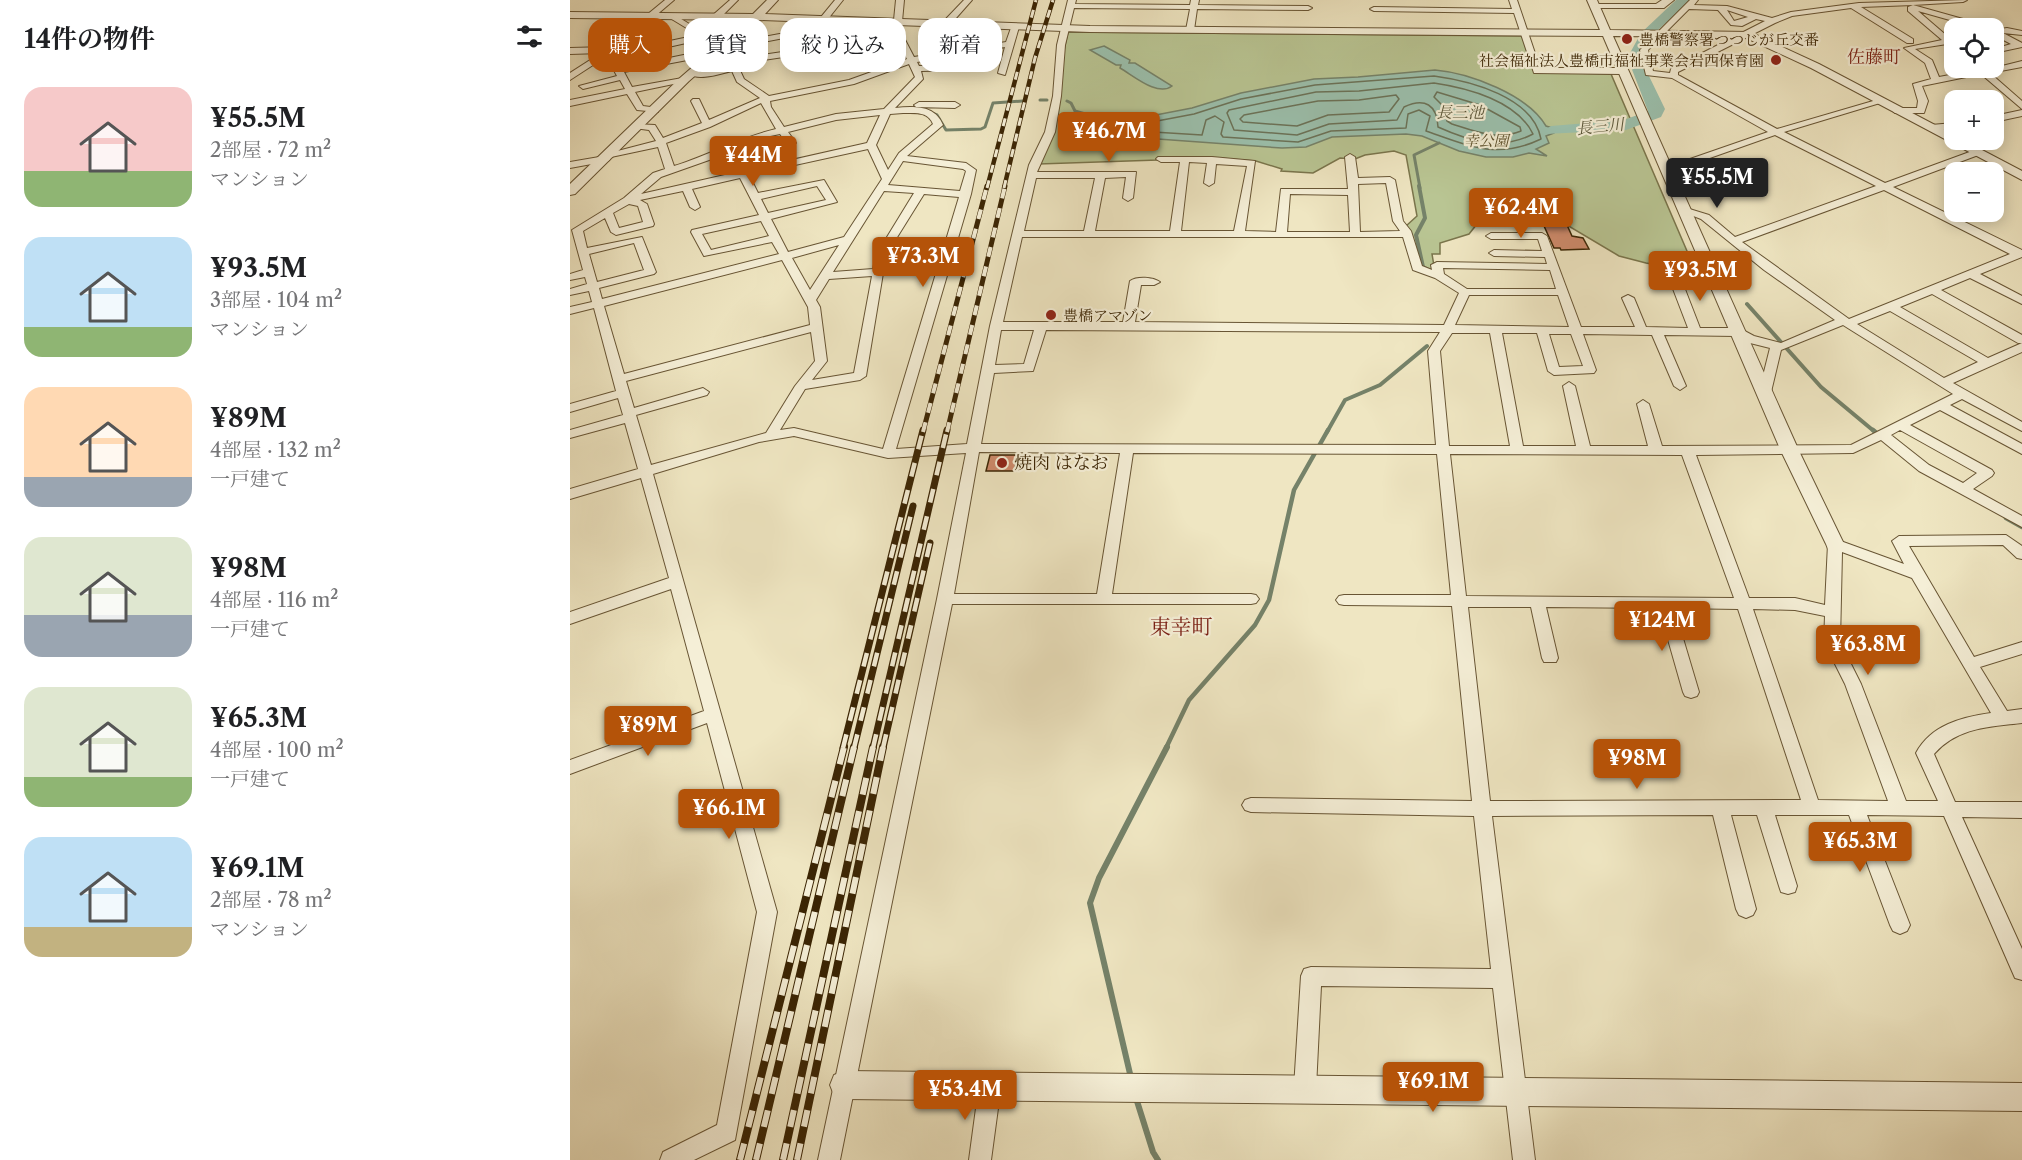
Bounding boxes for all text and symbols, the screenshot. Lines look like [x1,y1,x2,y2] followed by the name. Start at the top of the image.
[588,18,672,72] chip: 購入
[684,18,768,72] chip: 賃貸
[780,18,906,72] chip: 絞り込み
[918,18,1002,72] chip: 新着
[1944,18,2004,222] map controls
[1944,18,2004,78] button: locate
[513,20,546,53] icon: filters
[24,23,155,55] text: 14件の物件
[1639,30,1819,49] place label: 豊橋警察署つつじが丘交番
[1620,32,1634,46] marker: 豊橋警察署つつじが丘交番
[1847,46,1901,68] district label: 佐藤町
[1479,51,1764,70] place label: 社会福祉法人豊橋市福祉事業会岩西保育園
[1769,53,1783,67] marker: 社会福祉法人豊橋市福祉事業会岩西保育園
[1944,90,2004,150] button: +
[210,102,306,134] text: ¥55.5M
[1436,102,1486,122] water label: 長三池
[72,111,144,183] icon: home
[1060,112,1158,163] pin: ¥46.7M
[1575,113,1627,138] water label: 長三川
[1072,119,1146,143] text: ¥46.7M
[1463,131,1511,150] park label: 幸公園
[717,136,789,187] pin: ¥44M
[210,138,331,162] text: 2部屋 · 72 m²
[724,143,782,167] text: ¥44M
[1668,158,1766,209] pin: ¥55.5M
[1944,162,2004,222] button: −
[1680,165,1754,189] text: ¥55.5M
[210,167,309,191] text: マンション
[1472,188,1570,239] pin: ¥62.4M
[1483,195,1559,219] text: ¥62.4M
[874,237,972,288] pin: ¥73.3M
[886,244,960,268] text: ¥73.3M
[1651,251,1749,302] pin: ¥93.5M
[210,252,307,284] text: ¥93.5M
[1663,258,1737,282] text: ¥93.5M
[72,261,144,333] icon: home
[210,288,342,312] text: 3部屋 · 104 m²
[1063,306,1153,325] place label: 豊橋アマゾン
[1044,308,1058,322] marker: 豊橋アマゾン
[210,317,309,341] text: マンション
[210,402,287,434] text: ¥89M
[72,411,144,483] icon: home
[210,438,341,462] text: 4部屋 · 132 m²
[1014,452,1109,474] place label: 焼肉 はなお
[995,456,1009,470] marker: 焼肉 はなお
[210,467,290,491] text: 一戸建て
[210,552,287,584] text: ¥98M
[72,561,144,633] icon: home
[210,588,339,612] text: 4部屋 · 116 m²
[1620,601,1704,652] pin: ¥124M
[1628,608,1696,632] text: ¥124M
[1150,614,1213,639] district label: 東幸町
[210,617,290,641] text: 一戸建て
[1819,625,1917,676] pin: ¥63.8M
[1830,632,1906,656] text: ¥63.8M
[210,702,307,734] text: ¥65.3M
[612,706,684,757] pin: ¥89M
[72,711,144,783] icon: home
[618,713,678,737] text: ¥89M
[210,738,344,762] text: 4部屋 · 100 m²
[1601,739,1673,790] pin: ¥98M
[1607,746,1667,770] text: ¥98M
[210,767,290,791] text: 一戸建て
[680,789,778,840] pin: ¥66.1M
[692,796,766,820] text: ¥66.1M
[1811,822,1909,873] pin: ¥65.3M
[1823,829,1897,853] text: ¥65.3M
[210,852,304,884] text: ¥69.1M
[72,861,144,933] icon: home
[210,888,332,912] text: 2部屋 · 78 m²
[210,917,309,941] text: マンション
[1384,1062,1482,1113] pin: ¥69.1M
[1397,1069,1469,1093] text: ¥69.1M
[916,1070,1014,1121] pin: ¥53.4M
[928,1077,1002,1101] text: ¥53.4M

